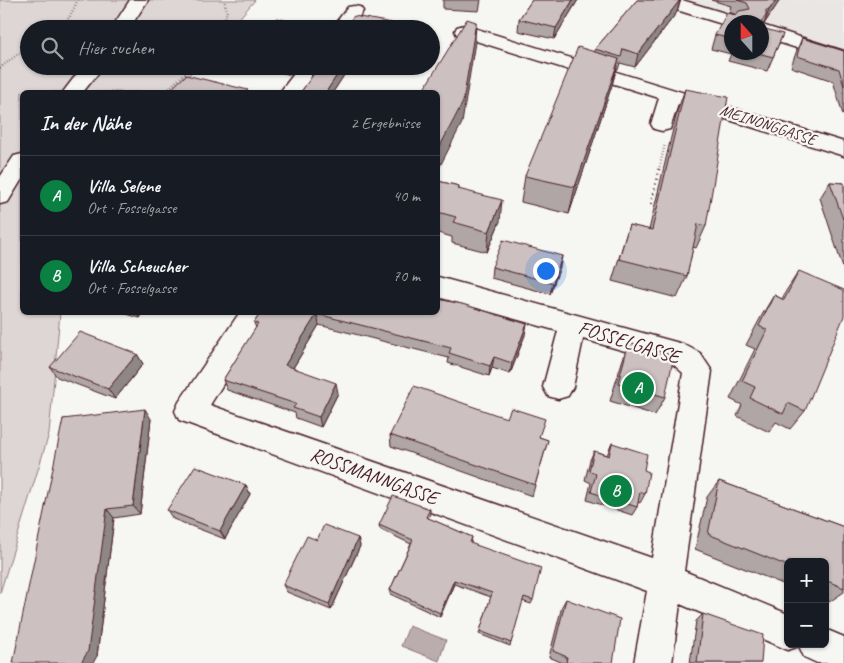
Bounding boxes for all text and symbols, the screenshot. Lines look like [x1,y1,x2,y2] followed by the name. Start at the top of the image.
[724,15,769,60] north arrow
[20,20,440,75] search box
[38,34,66,62] icon: search
[78,36,154,60] text: Hier suchen
[717,100,821,151] street label: MEINONGGASSE
[40,110,130,136] text: In der Nähe
[351,113,420,133] text: 2 Ergebnisse
[87,174,160,198] text: Villa Selene
[52,186,60,206] text: A
[393,186,420,206] text: 40 m
[87,198,177,218] text: Ort · Fosselgasse
[87,254,187,278] text: Villa Scheucher
[533,258,559,284] your location
[52,266,60,286] text: B
[393,266,420,286] text: 70 m
[87,278,177,298] text: Ort · Fosselgasse
[575,315,685,370] street label: FOSSELGASSE
[622,369,654,407] pin: A
[307,441,443,511] street label: ROSSMANNGASSE
[600,472,632,510] pin: B
[784,558,829,648] map controls
[784,558,829,603] button: +
[784,603,829,648] button: −

